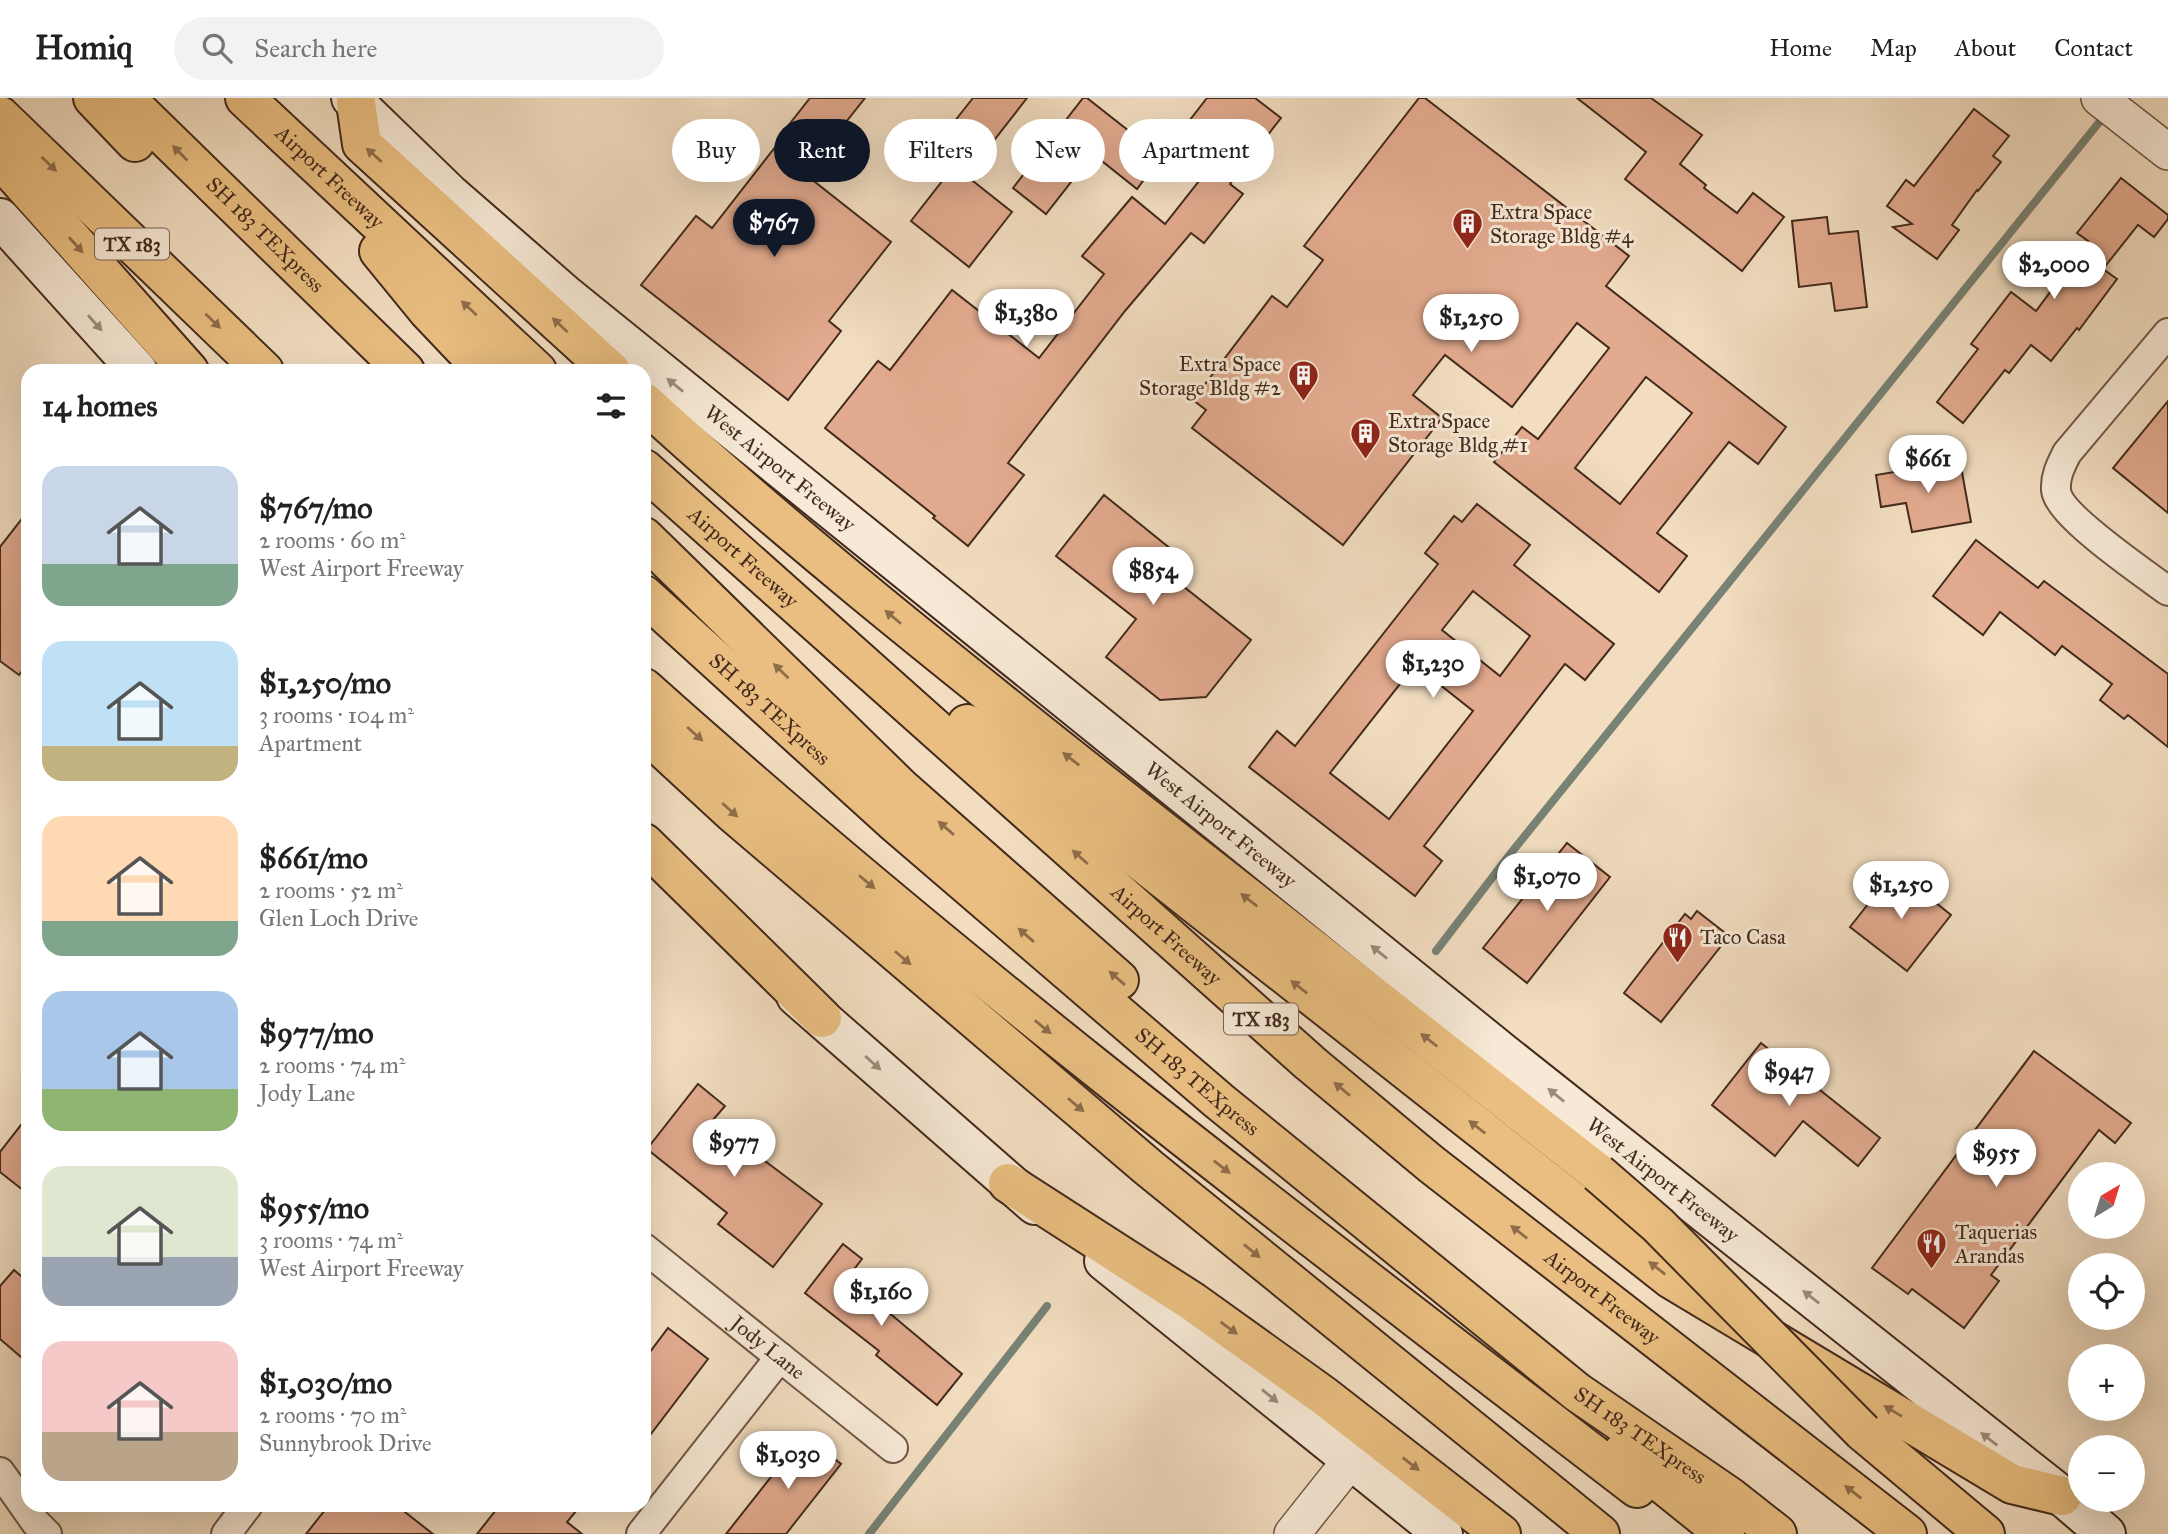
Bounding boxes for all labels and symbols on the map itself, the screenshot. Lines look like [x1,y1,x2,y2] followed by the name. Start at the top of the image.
[269,119,390,235] street label: Airport Freeway
[172,144,189,161] one-way arrow
[365,147,383,163] one-way arrow
[40,155,57,171] one-way arrow
[201,171,330,298] street label: SH 183 TEXpress
[1490,199,1635,249] place label: Extra Space Storage Bldg #4
[733,200,815,259] pin: $767
[1450,207,1484,251] building icon: Extra Space Storage Bldg #4
[95,228,169,260] road number: TX 183
[68,236,83,253] one-way arrow
[1997,242,2111,301] pin: $2,000
[969,289,1083,349] pin: $1,380
[1414,294,1528,354] pin: $1,250
[460,300,478,316] one-way arrow
[204,313,221,329] one-way arrow
[87,314,103,332] one-way arrow
[551,317,569,333] one-way arrow
[1139,351,1282,401] place label: Extra Space Storage Bldg #2
[1287,359,1321,403] building icon: Extra Space Storage Bldg #2
[667,378,684,393] one-way arrow
[699,399,862,538] street label: West Airport Freeway
[1388,408,1528,458] place label: Extra Space Storage Bldg #1
[1348,416,1382,460] building icon: Extra Space Storage Bldg #1
[1887,436,1969,495] pin: $661
[682,501,805,614] street label: Airport Freeway
[1112,547,1194,607] pin: $854
[885,610,903,625] one-way arrow
[1376,640,1490,700] pin: $1,230
[704,648,836,771] street label: SH 183 TEXpress
[773,663,789,679] one-way arrow
[686,725,703,741] one-way arrow
[1063,752,1080,767] one-way arrow
[1140,756,1303,894] street label: West Airport Freeway
[721,802,739,818] one-way arrow
[937,820,955,836] one-way arrow
[1071,850,1088,865] one-way arrow
[1490,854,1604,913] pin: $1,070
[1844,862,1958,921] pin: $1,250
[859,874,876,889] one-way arrow
[1105,878,1228,992] street label: Airport Freeway
[1241,893,1259,908] one-way arrow
[1660,920,1694,964] restaurant icon: Taco Casa
[1700,924,1786,950] place label: Taco Casa
[1017,927,1035,943] one-way arrow
[1370,945,1387,960] one-way arrow
[895,950,912,965] one-way arrow
[1108,970,1126,986] one-way arrow
[1290,979,1308,994] one-way arrow
[1224,1004,1298,1035] road number: TX 183
[1033,1019,1051,1034] one-way arrow
[1130,1022,1265,1142] street label: SH 183 TEXpress
[1420,1033,1438,1048] one-way arrow
[1748,1048,1830,1108] pin: $947
[864,1055,882,1071] one-way arrow
[1333,1082,1350,1097] one-way arrow
[1547,1088,1564,1103] one-way arrow
[1067,1098,1085,1113] one-way arrow
[1582,1111,1745,1249] street label: West Airport Freeway
[693,1119,775,1179] pin: $977
[1469,1120,1487,1135] one-way arrow
[1955,1130,2037,1189] pin: $955
[1212,1160,1230,1175] one-way arrow
[2068,1162,2146,1239] north arrow
[1954,1219,2037,1269] place label: Taquerias Arandas
[1510,1225,1528,1239] one-way arrow
[1915,1227,1949,1271] restaurant icon: Taquerias Arandas
[1242,1243,1260,1258] one-way arrow
[1538,1243,1666,1351] street label: Airport Freeway
[1648,1260,1666,1275] one-way arrow
[824,1268,938,1328] pin: $1,160
[1802,1290,1819,1305] one-way arrow
[724,1309,811,1385] street label: Jody Lane
[1220,1320,1238,1334] one-way arrow
[1569,1381,1711,1490] street label: SH 183 TEXpress
[1262,1388,1279,1403] one-way arrow
[1883,1405,1902,1418] one-way arrow
[731,1432,845,1491] pin: $1,030
[1980,1432,1998,1446] one-way arrow
[1402,1456,1420,1471] one-way arrow
[1845,1484,1863,1499] one-way arrow

